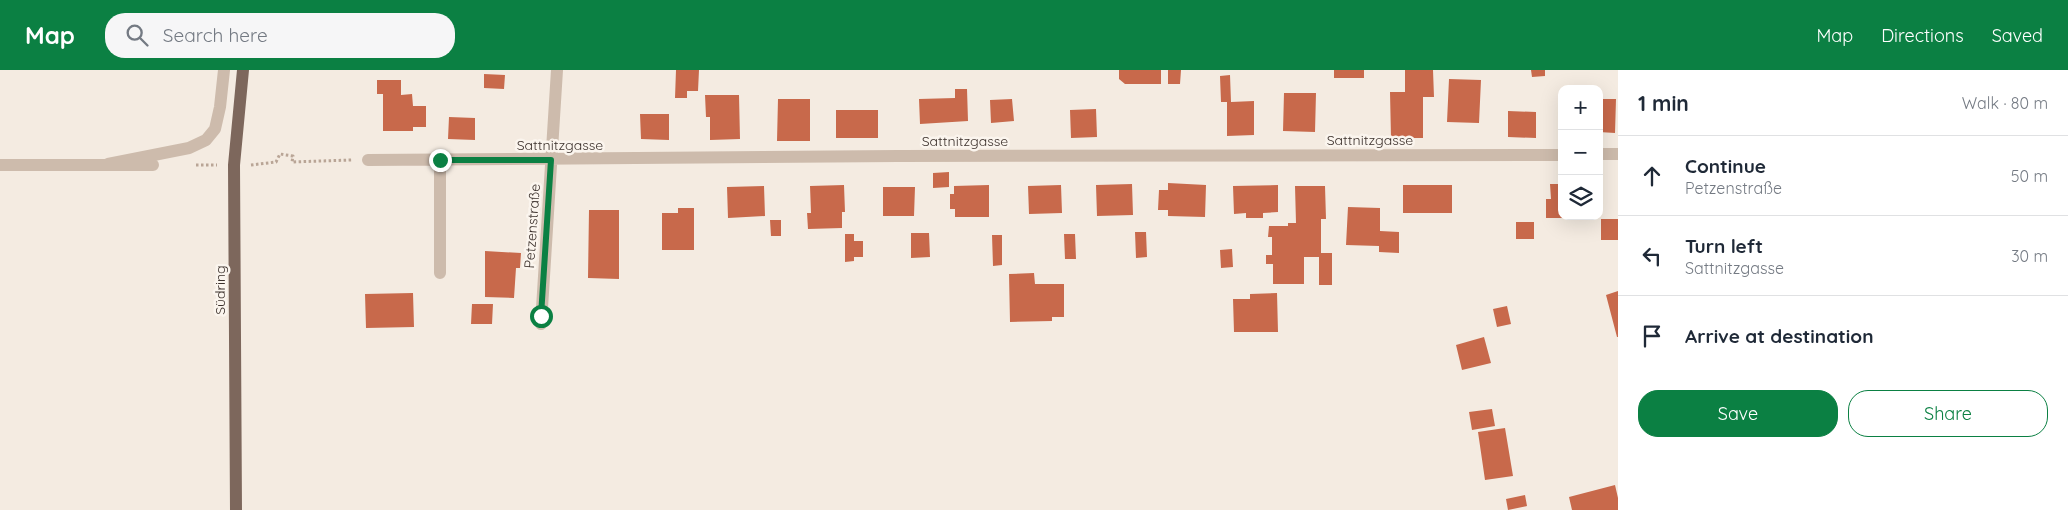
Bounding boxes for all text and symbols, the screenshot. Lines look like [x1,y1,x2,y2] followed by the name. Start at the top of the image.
[105,13,455,58] search box
[25,20,75,50] text: Map
[123,21,151,49] icon: search
[163,23,268,47] text: Search here
[1816,24,1853,47] text: Map
[1881,24,1964,47] text: Directions
[1992,24,2043,47] text: Saved
[1558,85,1603,220] map controls
[1558,85,1603,130] button: +
[1638,90,1689,116] text: 1 min
[1962,93,2048,113] text: Walk · 80 m
[1558,130,1603,175] button: −
[1327,131,1413,149] street label: Sattnitzgasse
[922,132,1008,150] street label: Sattnitzgasse
[517,136,603,154] street label: Sattnitzgasse
[429,149,452,172] route end
[1685,154,1766,178] text: Continue
[1638,162,1666,190] icon: ahead
[2011,166,2048,186] text: 50 m
[1558,175,1603,220] button: layers
[1685,178,1782,198] text: Petzenstraße
[520,183,544,269] street label: Petzenstraße
[1685,234,1763,258] text: Turn left
[1638,242,1666,270] icon: left
[2011,246,2048,266] text: 30 m
[1685,258,1784,278] text: Sattnitzgasse
[211,265,229,315] street label: Südring
[530,305,553,328] route start
[1638,322,1666,350] icon: arrive
[1685,324,1874,348] text: Arrive at destination
[1638,390,1838,437] button: Save
[1848,390,2048,437] button: Share

